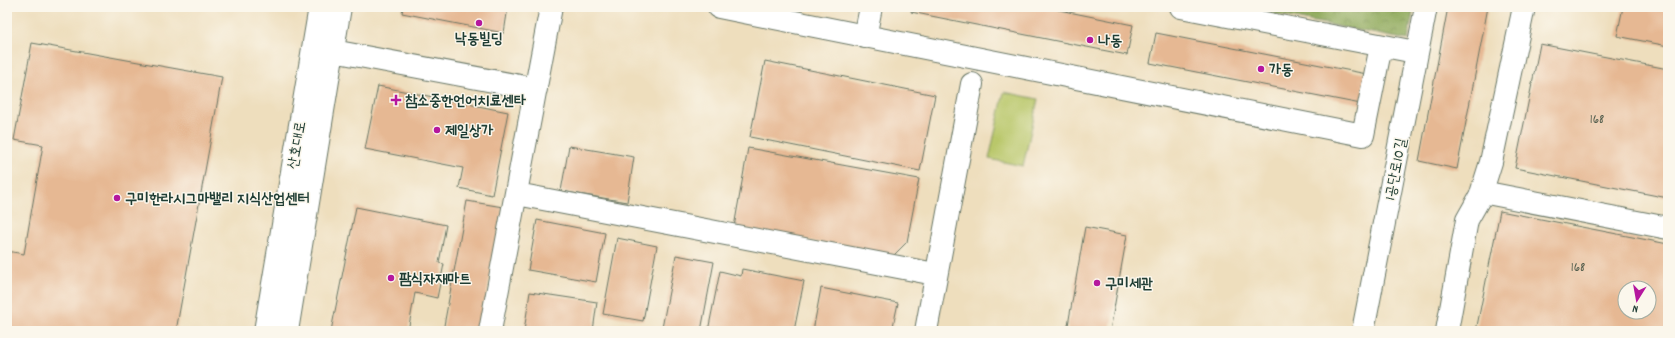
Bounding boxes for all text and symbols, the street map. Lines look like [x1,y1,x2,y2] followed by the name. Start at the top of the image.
[474,18,484,28] marker: 낙동빌딩
[455,29,503,51] place label: 낙동빌딩
[1098,31,1122,53] place label: 나동
[1085,35,1095,45] marker: 나동
[1269,60,1293,82] place label: 가동
[1256,64,1266,74] marker: 가동
[405,91,527,113] place label: 참소중한언어치료센타
[390,94,402,106] marker: 참소중한언어치료센타
[1590,111,1604,130] house number: 168
[283,120,313,171] street label: 산호대로
[445,121,494,143] place label: 제일상가
[432,125,442,135] marker: 제일상가
[1380,136,1414,202] street label: 1공단로10길
[125,189,310,211] place label: 구미한라시그마밸리 지식산업센터
[112,193,122,203] marker: 구미한라시그마밸리 지식산업센터
[1571,259,1585,278] house number: 168
[399,269,471,291] place label: 팜식자재마트
[386,273,396,283] marker: 팜식자재마트
[1105,274,1153,296] place label: 구미세관
[1092,278,1102,288] marker: 구미세관
[1617,280,1657,320] north arrow
[1631,299,1640,316] text: N

